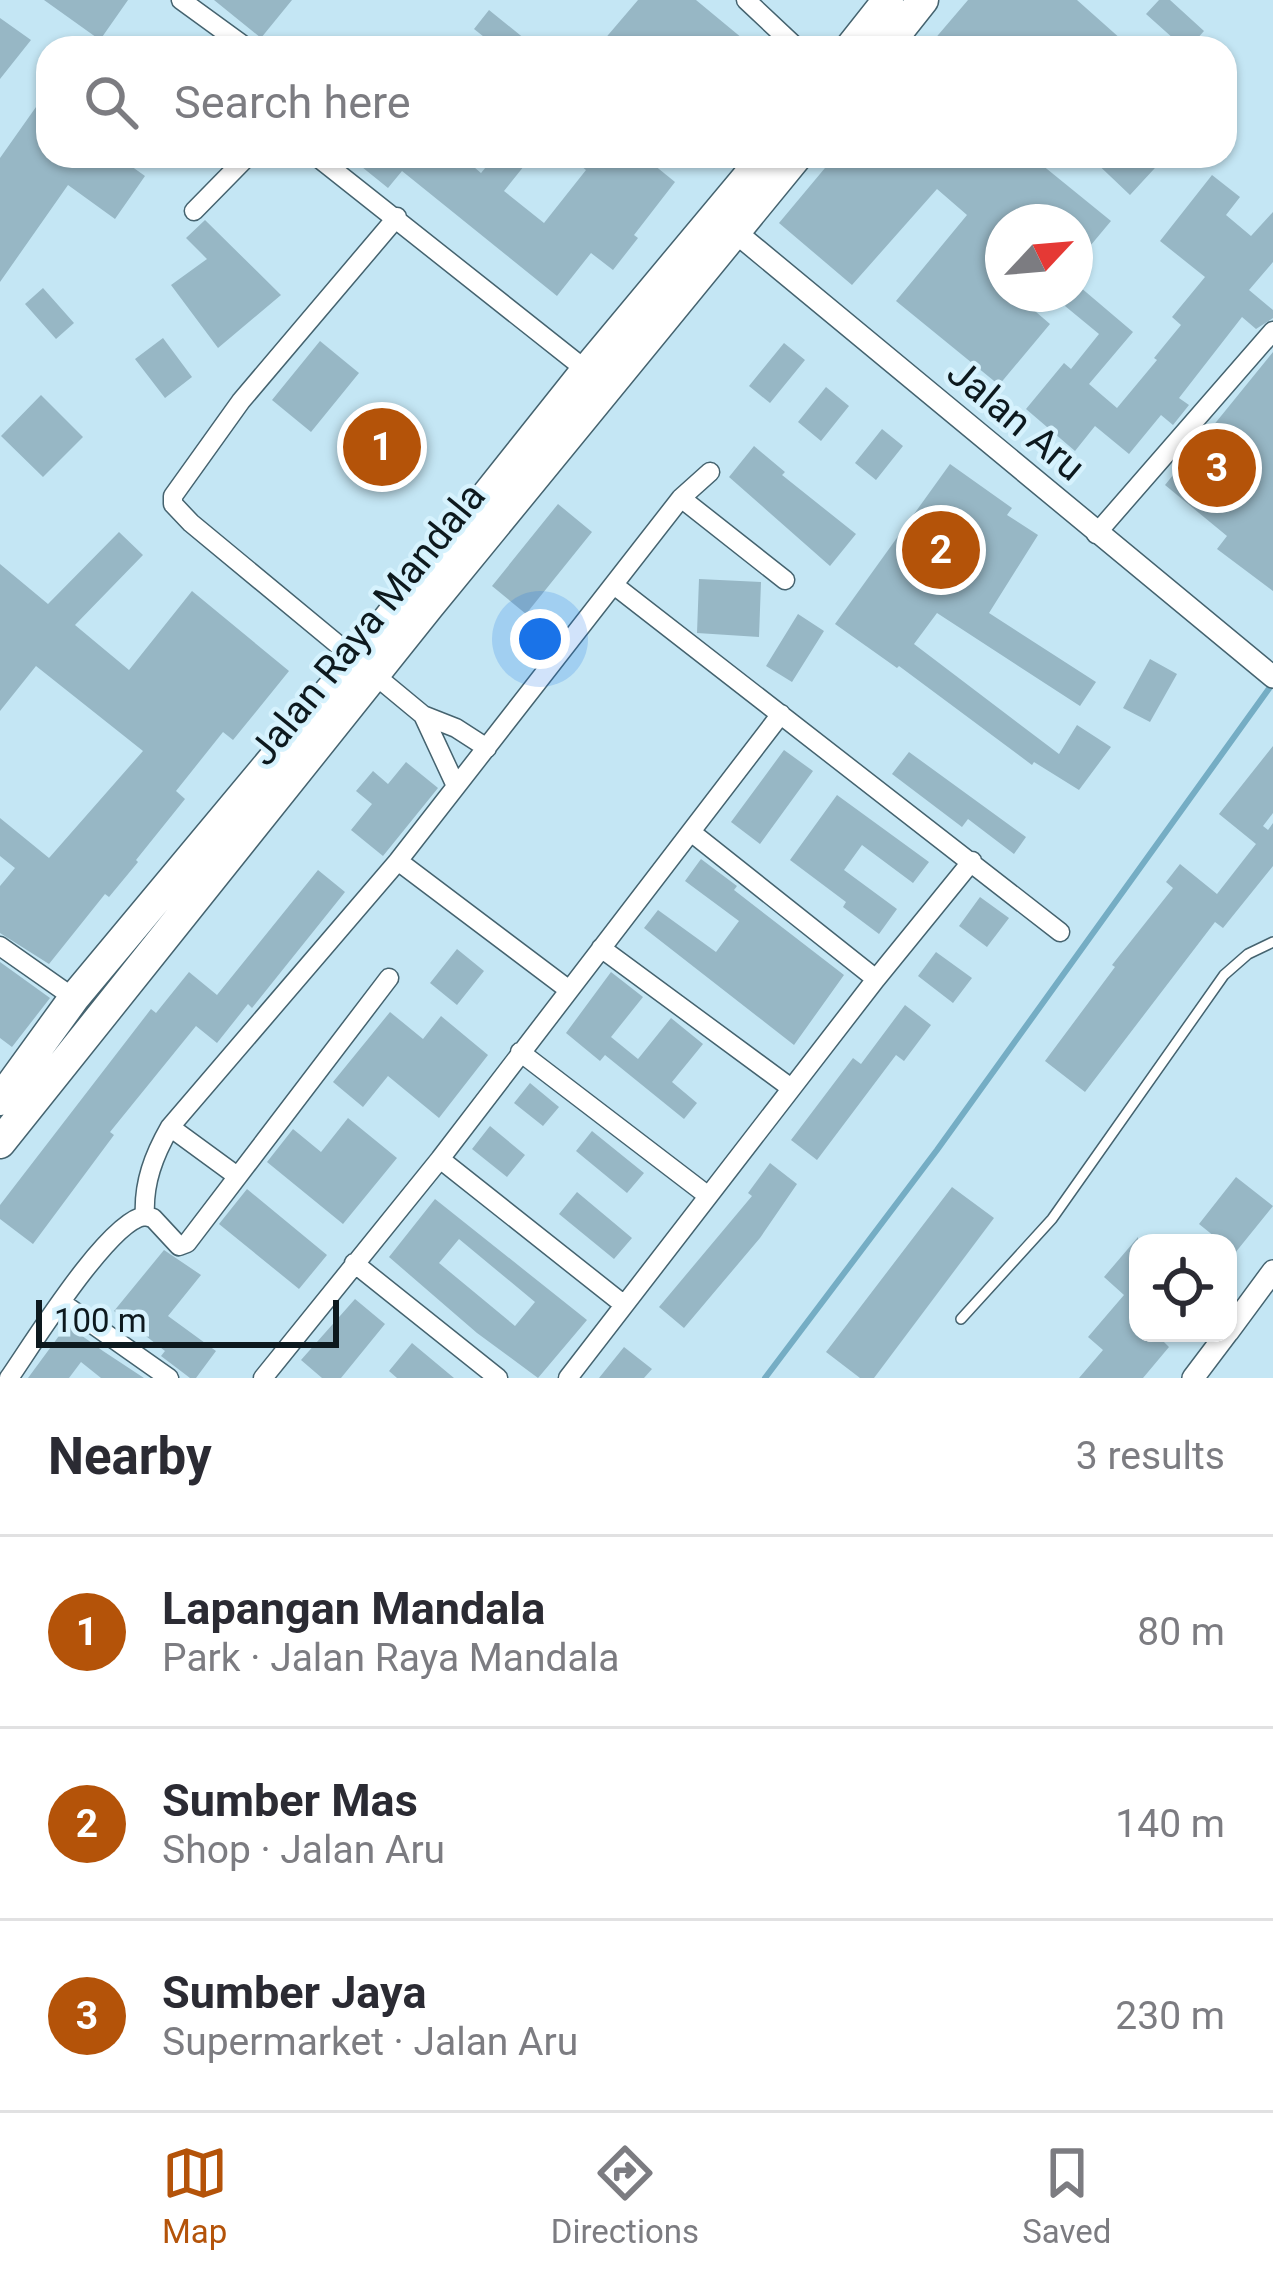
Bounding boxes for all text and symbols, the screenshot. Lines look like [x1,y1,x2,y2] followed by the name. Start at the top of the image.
[36,36,1237,168] search box
[78,69,144,135] icon: search
[174,76,411,129] text: Search here
[985,204,1093,312] north arrow
[938,349,1094,491] street label: Jalan Aru
[343,402,421,492] pin: 1
[1178,423,1256,513] pin: 3
[239,474,495,774] street label: Jalan Raya Mandala
[902,505,980,595] pin: 2
[510,609,570,669] your location
[1129,1234,1237,1342] map controls
[1129,1234,1237,1342] button: locate
[36,1294,339,1347] scale bar
[54,1301,147,1340] text: 100 m
[48,1427,212,1486] text: Nearby
[1076,1433,1225,1479] text: 3 results
[162,1582,545,1635] text: Lapangan Mandala
[76,1609,98,1655] text: 1
[1137,1609,1225,1655] text: 80 m
[162,1635,620,1681] text: Park · Jalan Raya Mandala
[162,1774,418,1827] text: Sumber Mas
[76,1801,98,1847] text: 2
[1115,1801,1225,1847] text: 140 m
[162,1827,445,1873] text: Shop · Jalan Aru
[162,1966,426,2019] text: Sumber Jaya
[76,1993,98,2039] text: 3
[1115,1993,1225,2039] text: 230 m
[162,2019,578,2065] text: Supermarket · Jalan Aru
[162,2140,228,2251] tab: Map
[551,2140,699,2251] tab: Directions
[1022,2140,1111,2251] tab: Saved

